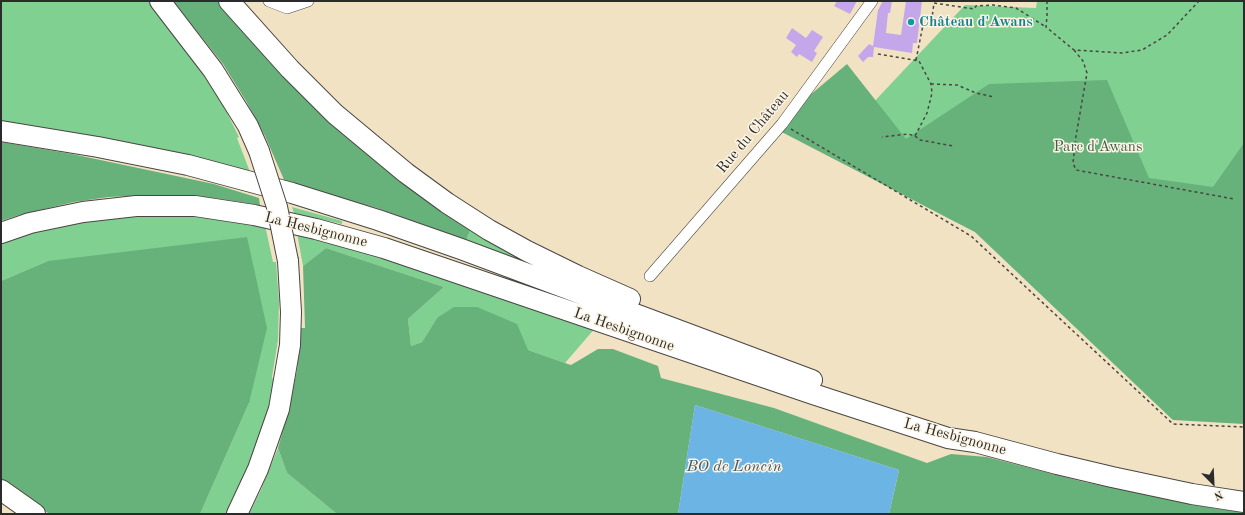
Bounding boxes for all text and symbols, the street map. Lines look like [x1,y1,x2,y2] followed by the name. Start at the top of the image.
[919,13,1033,31] place label: Château d'Awans
[906,17,916,27] marker: Château d'Awans
[713,87,793,177] street label: Rue du Château
[1054,138,1142,156] park label: Parc d'Awans
[263,209,369,251] street label: La Hesbignonne
[571,304,677,356] street label: La Hesbignonne
[902,415,1008,459] street label: La Hesbignonne
[686,457,782,477] water label: BO de Loncin
[1193,463,1233,503] north arrow
[1212,488,1224,501] text: N

